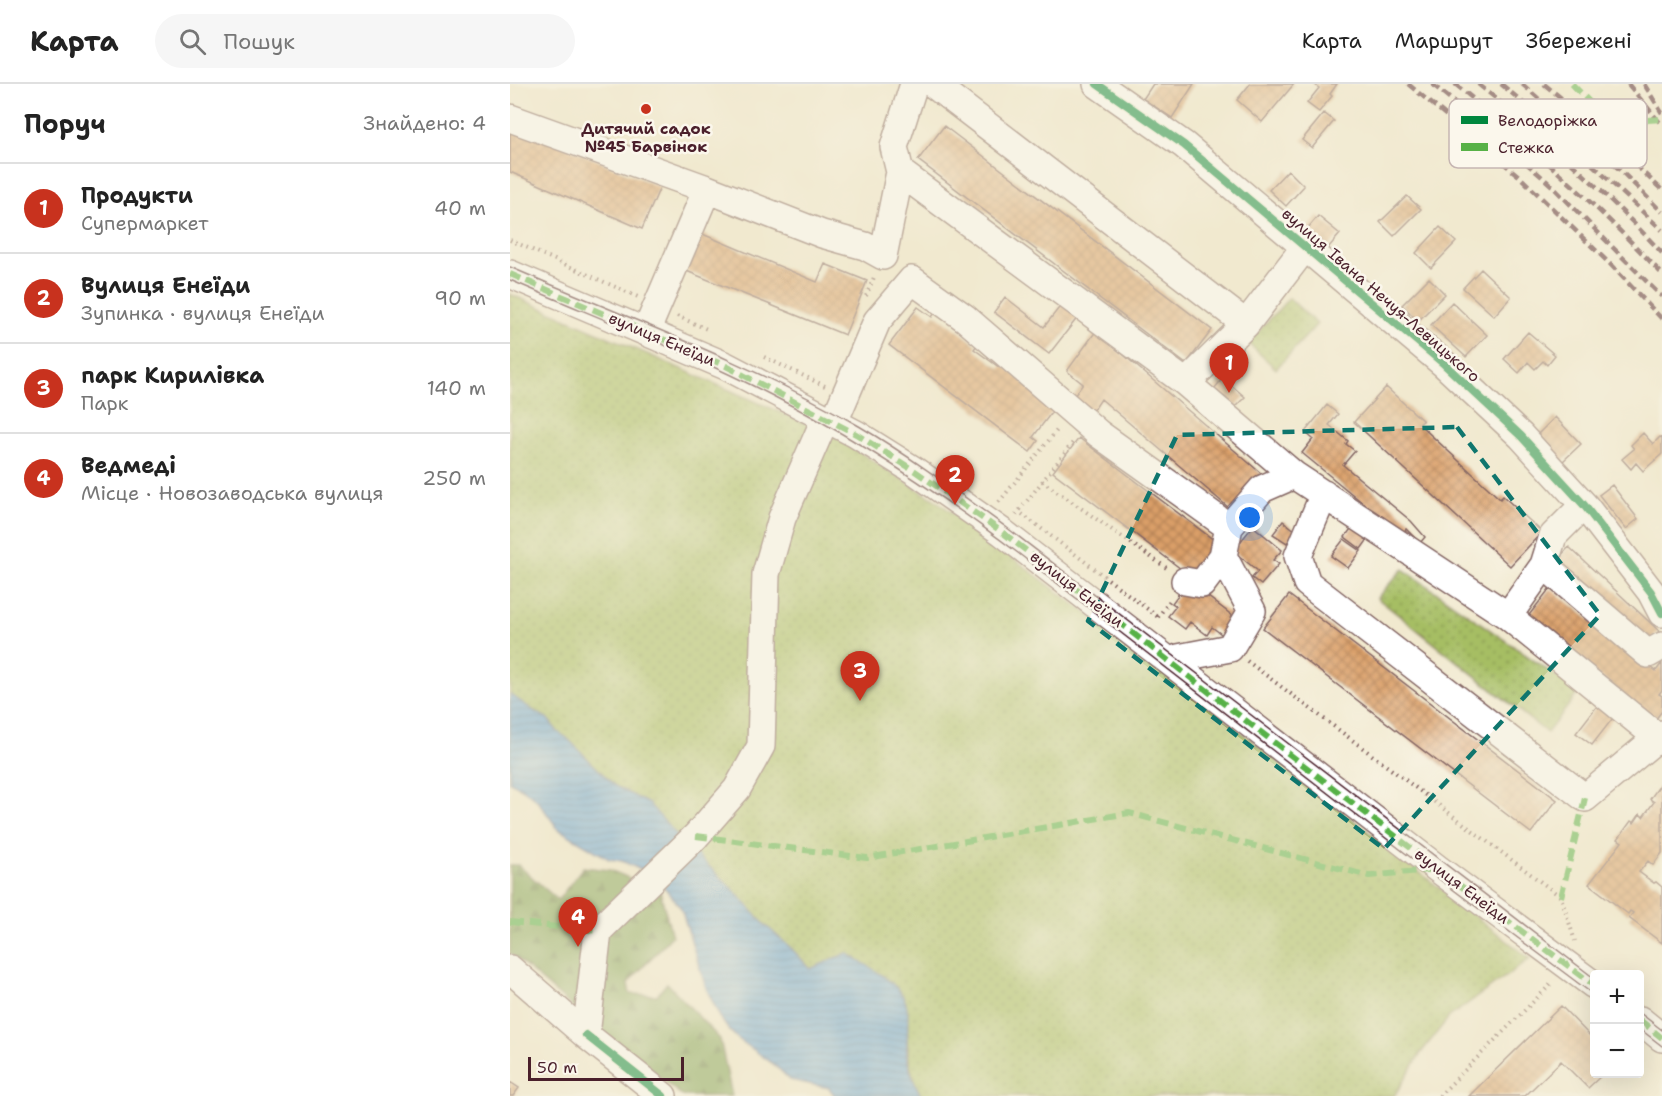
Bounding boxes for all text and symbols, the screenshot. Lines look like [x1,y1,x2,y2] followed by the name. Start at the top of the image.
[155,14,575,68] search box
[30,22,119,60] text: Карта
[176,25,209,58] icon: search
[224,27,295,56] text: Пошук
[1302,27,1362,55] text: Карта
[1395,27,1493,55] text: Маршрут
[1526,27,1632,55] text: Збережені
[1449,99,1647,168] legend
[639,102,653,116] marker: Дитячий садок №45 Барвінок
[24,106,106,141] text: Поруч
[363,110,486,136] text: Знайдено: 4
[1498,110,1597,131] text: Велодоріжка
[581,118,711,157] place label: Дитячий садок №45 Барвінок
[1498,137,1554,158] text: Стежка
[81,181,193,210] text: Продукти
[39,195,48,221] text: 1
[434,195,486,221] text: 40 m
[1277,203,1485,387] street label: вулиця Івана Нечуя-Левицького
[81,210,208,236] text: Супермаркет
[81,271,250,300] text: Вулиця Енеїди
[37,285,51,311] text: 2
[434,285,486,311] text: 90 m
[81,300,325,326] text: Зупинка · вулиця Енеїди
[606,307,718,371] street label: вулиця Енеїди
[1210,344,1248,393] pin: 1
[81,361,264,390] text: парк Кирилівка
[37,375,51,401] text: 3
[427,375,486,401] text: 140 m
[81,390,128,416] text: Парк
[81,451,176,480] text: Ведмеді
[936,456,974,505] pin: 2
[37,465,51,491] text: 4
[422,465,486,491] text: 250 m
[81,480,383,506] text: Місце · Новозаводська вулиця
[1235,503,1264,532] your location
[1026,546,1128,632] street label: вулиця Енеїди
[840,652,880,701] pin: 3
[1410,843,1514,929] street label: вулиця Енеїди
[558,898,598,947] pin: 4
[1590,970,1644,1078] map controls
[1590,970,1644,1024] button: +
[1590,1024,1644,1078] button: −
[528,1054,684,1082] scale bar
[537,1057,577,1078] text: 50 m

